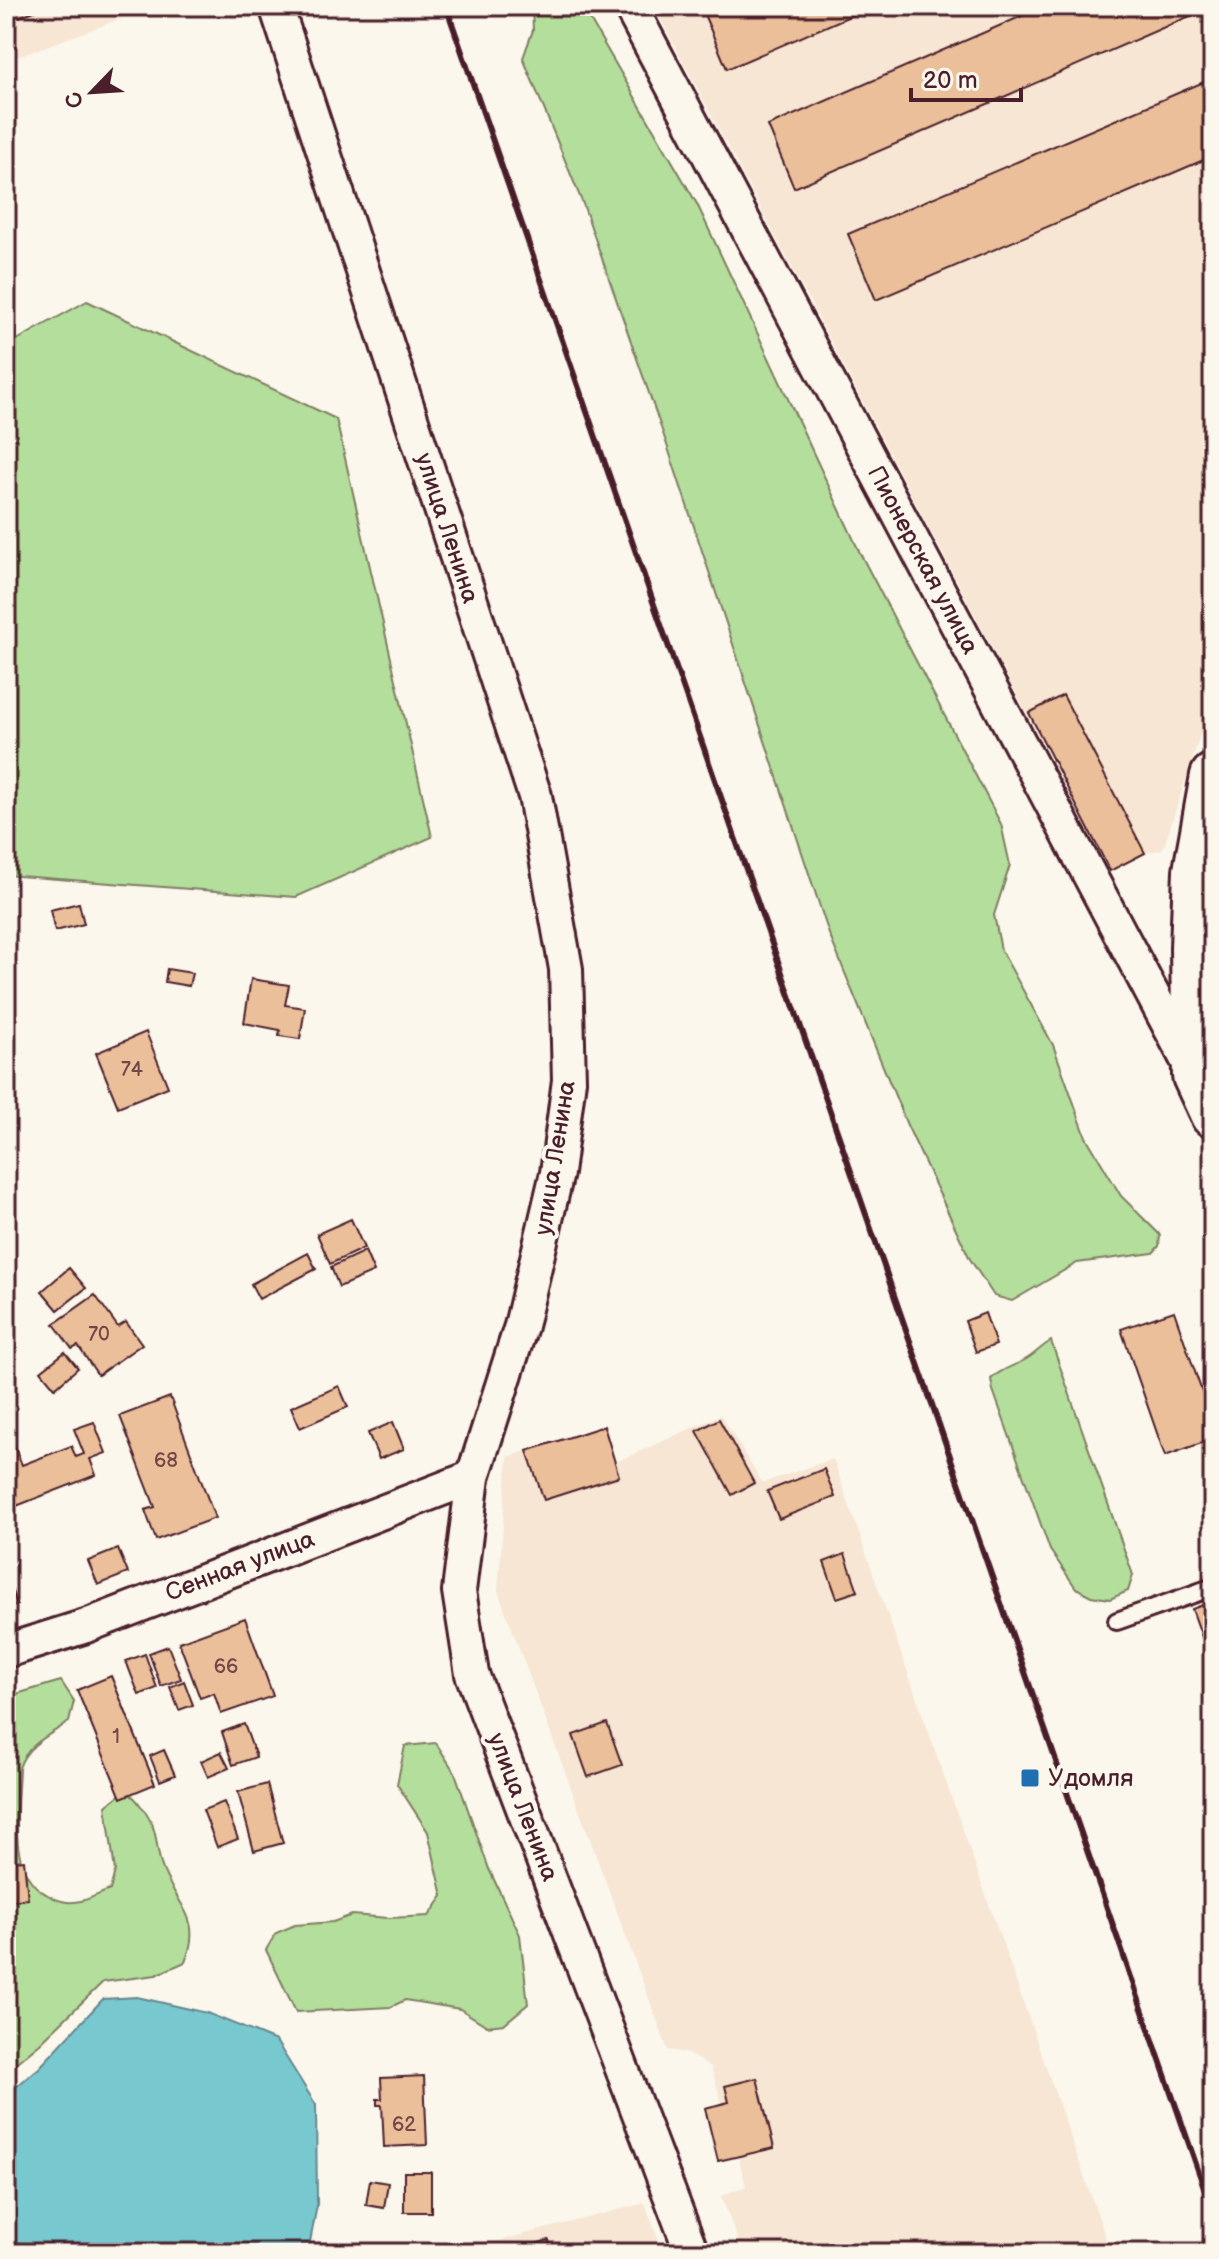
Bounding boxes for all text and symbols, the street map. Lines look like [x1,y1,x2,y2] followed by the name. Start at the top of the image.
[52,52,132,132] north arrow
[911,52,1021,102] scale bar
[923,66,978,95] text: 20 m
[60,87,91,112] text: С
[409,449,485,607] street label: улица Ленина
[861,461,985,659] street label: Пионерская улица
[121,1058,143,1082] house number: 74
[528,1079,582,1237] street label: улица Ленина
[88,1323,110,1347] house number: 70
[154,1449,178,1473] house number: 68
[161,1524,319,1608] street label: Сенная улица
[214,1655,238,1679] house number: 66
[112,1725,120,1749] house number: 1
[481,1729,565,1885] street label: улица Ленина
[1048,1764,1134,1793] place label: Удомля
[1019,1767,1041,1789] marker: Удомля
[392,2113,416,2137] house number: 62

